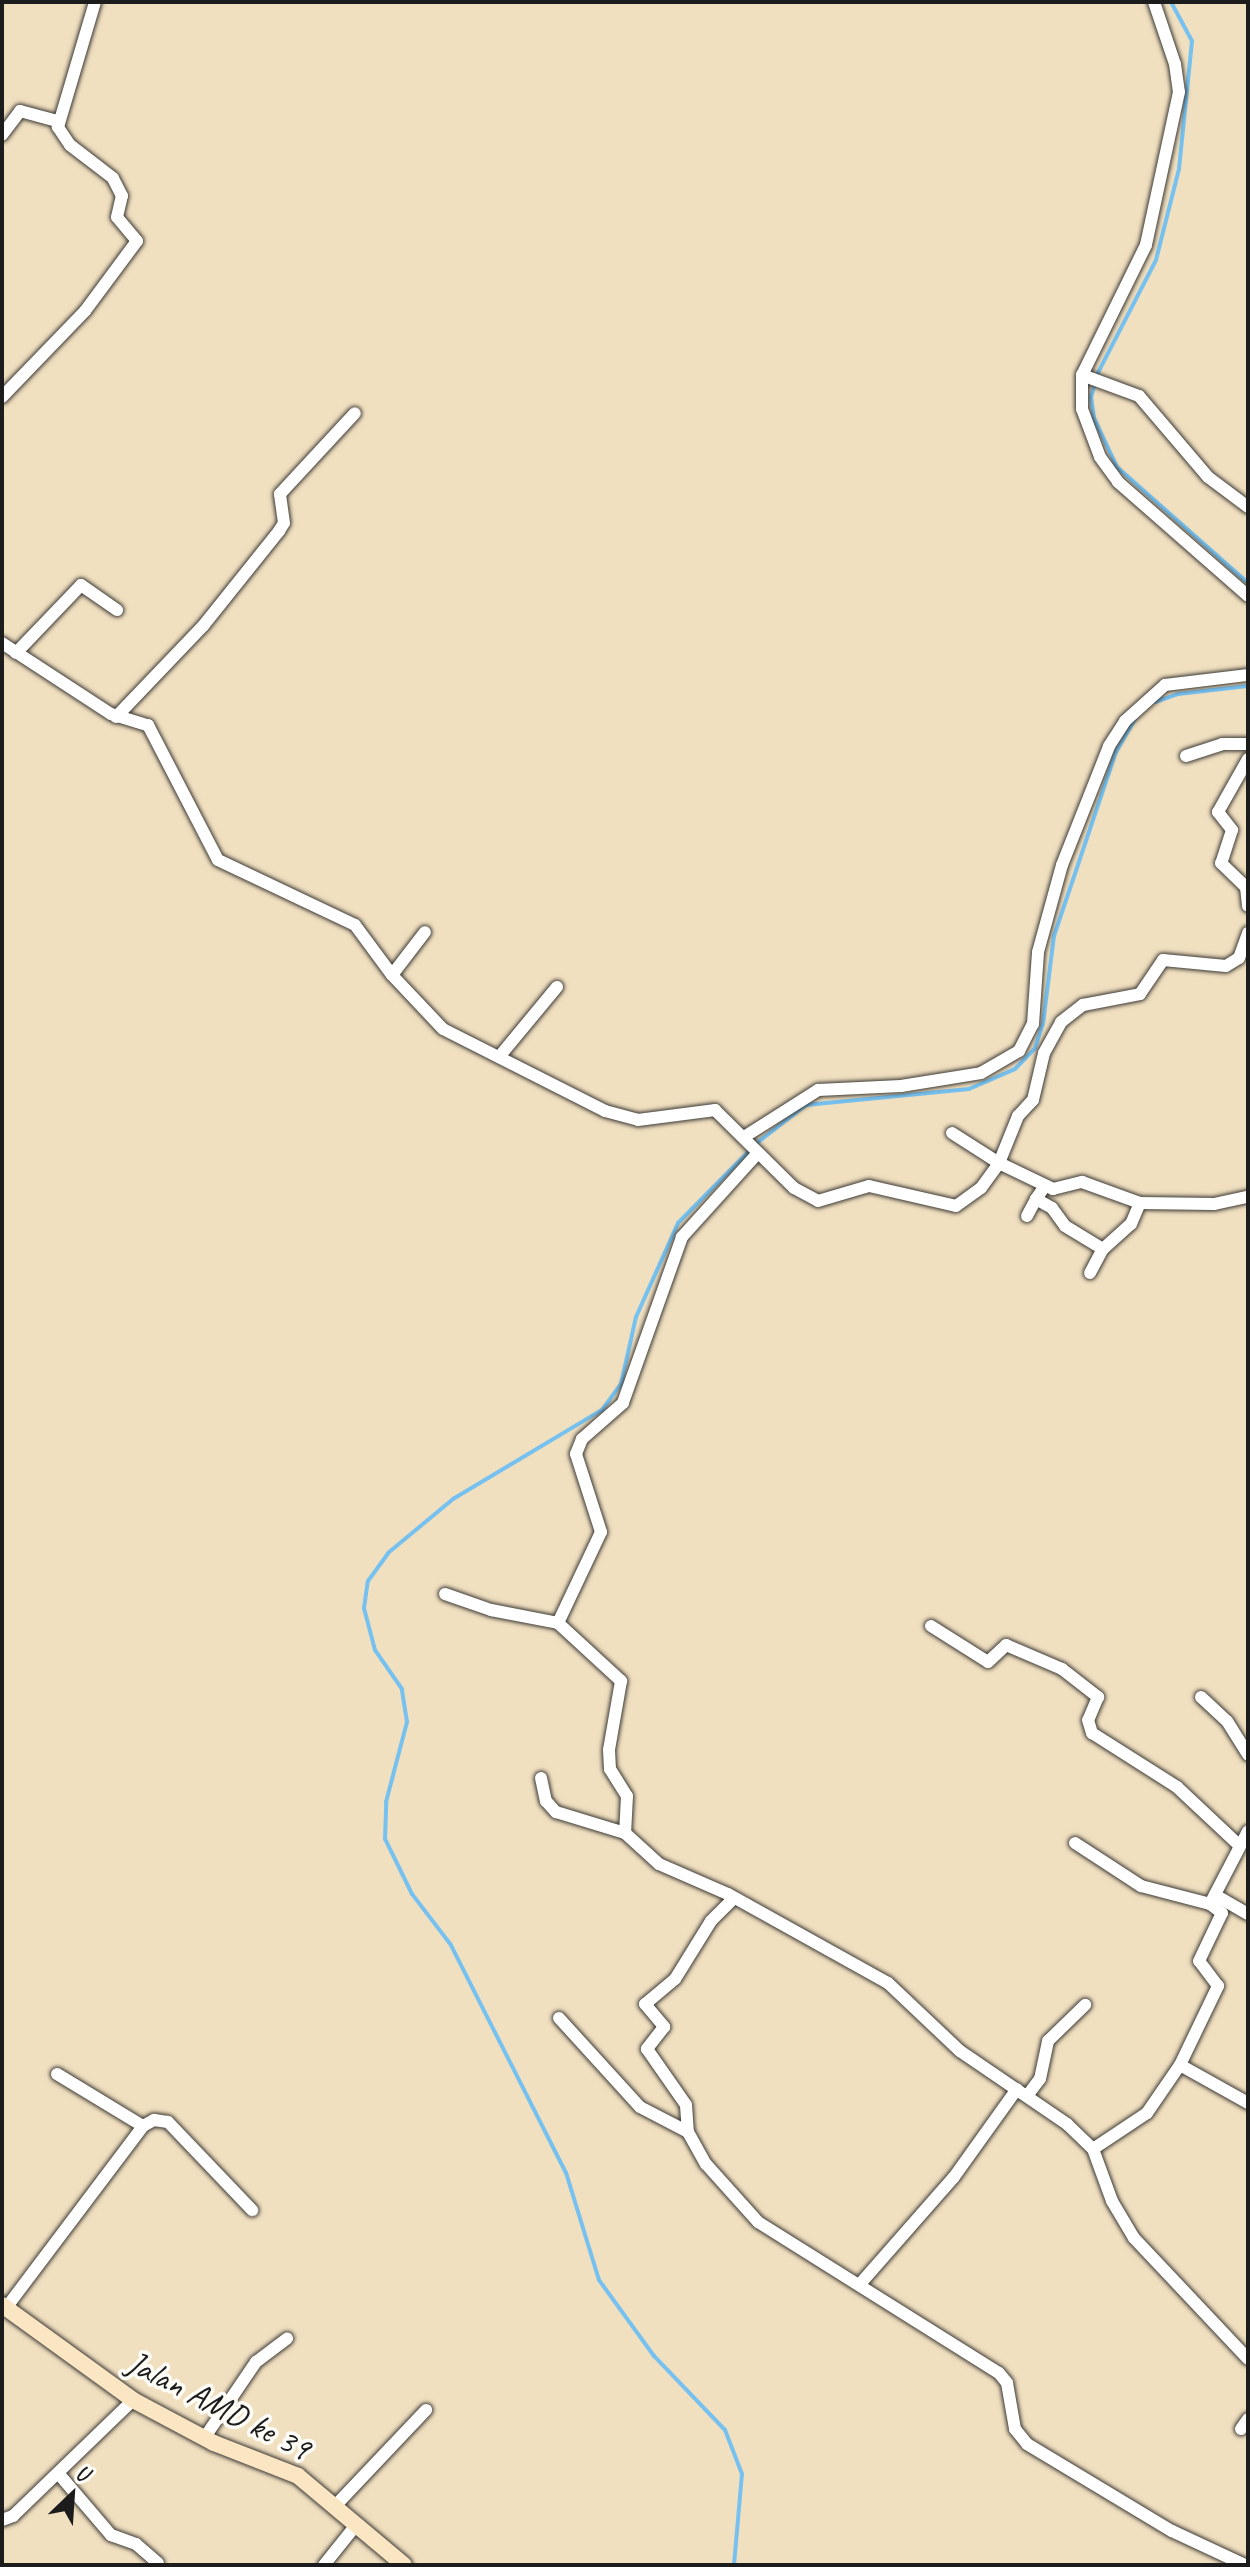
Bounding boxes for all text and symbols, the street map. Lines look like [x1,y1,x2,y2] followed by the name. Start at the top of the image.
[121,2341,317,2469] street label: Jalan AMD ke 39
[32,2455,112,2535] north arrow
[71,2458,93,2488] text: U

